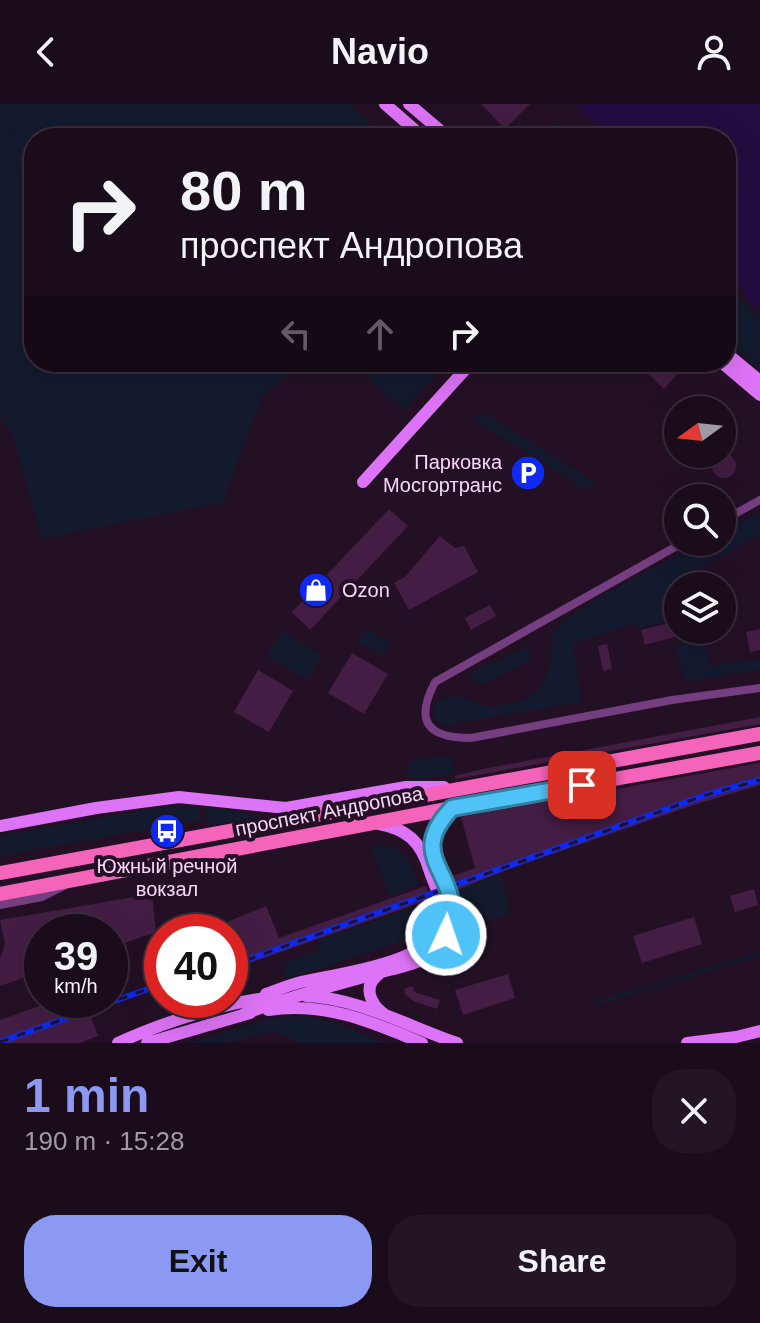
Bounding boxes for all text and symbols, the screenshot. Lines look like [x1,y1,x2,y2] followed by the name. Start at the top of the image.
[24,30,68,74] icon: back
[692,30,736,74] icon: person
[331,31,429,72] text: Navio
[180,159,308,222] text: 80 m
[48,160,152,264] icon: right
[180,225,523,266] text: проспект Андропова
[274,312,318,356] icon: left
[358,312,402,356] icon: ahead
[442,312,486,356] icon: right
[664,396,736,468] north arrow
[664,396,736,644] map controls
[383,451,503,496] place label: Парковка Мосгортранс
[509,454,547,492] parking icon: Парковка Мосгортранс
[664,484,736,556] button: search
[297,571,335,609] shop icon: Ozon
[664,572,736,644] button: layers
[342,579,390,601] place label: Ozon
[548,751,616,819] pin
[560,763,604,807] icon: arrive
[233,782,425,840] street label: проспект Андропова
[148,812,186,850] bus stop icon: Южный речной вокзал
[96,855,238,900] place label: Южный речной вокзал
[404,893,488,977] position arrow
[144,914,248,1018] speed limit sign: 40
[54,934,98,978] text: 39
[54,975,98,997] text: km/h
[24,1069,149,1122] text: 1 min
[652,1069,736,1153] button: close
[24,1126,184,1156] text: 190 m · 15:28
[24,1215,372,1307] button: Exit
[388,1215,736,1307] button: Share

